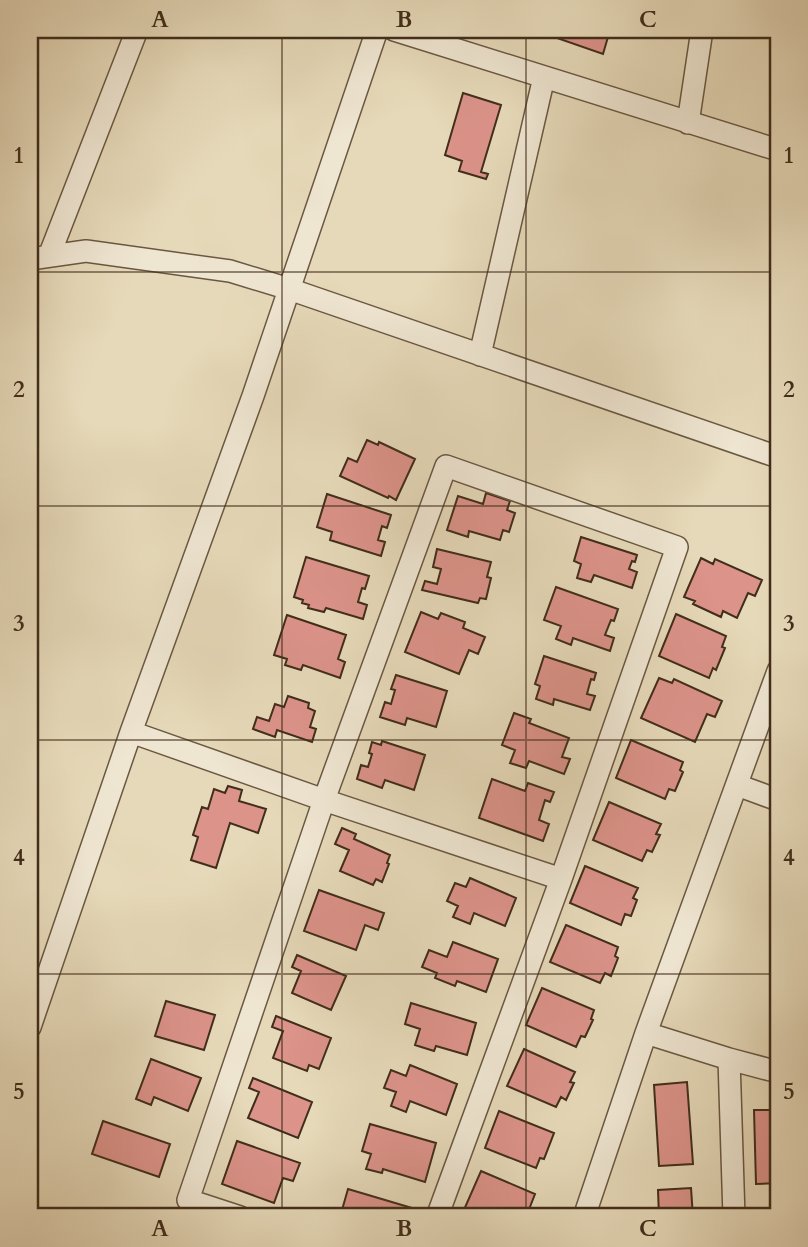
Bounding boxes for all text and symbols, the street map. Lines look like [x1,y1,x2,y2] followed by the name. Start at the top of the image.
[151,4,169,35] text: A
[396,4,412,35] text: B
[639,4,657,35] text: C
[13,140,25,171] text: 1
[783,140,795,171] text: 1
[13,374,25,405] text: 2
[783,374,795,405] text: 2
[13,608,25,639] text: 3
[783,608,795,639] text: 3
[13,842,25,873] text: 4
[783,842,795,873] text: 4
[13,1076,25,1107] text: 5
[783,1076,795,1107] text: 5
[151,1213,169,1244] text: A
[396,1213,412,1244] text: B
[639,1213,657,1244] text: C

